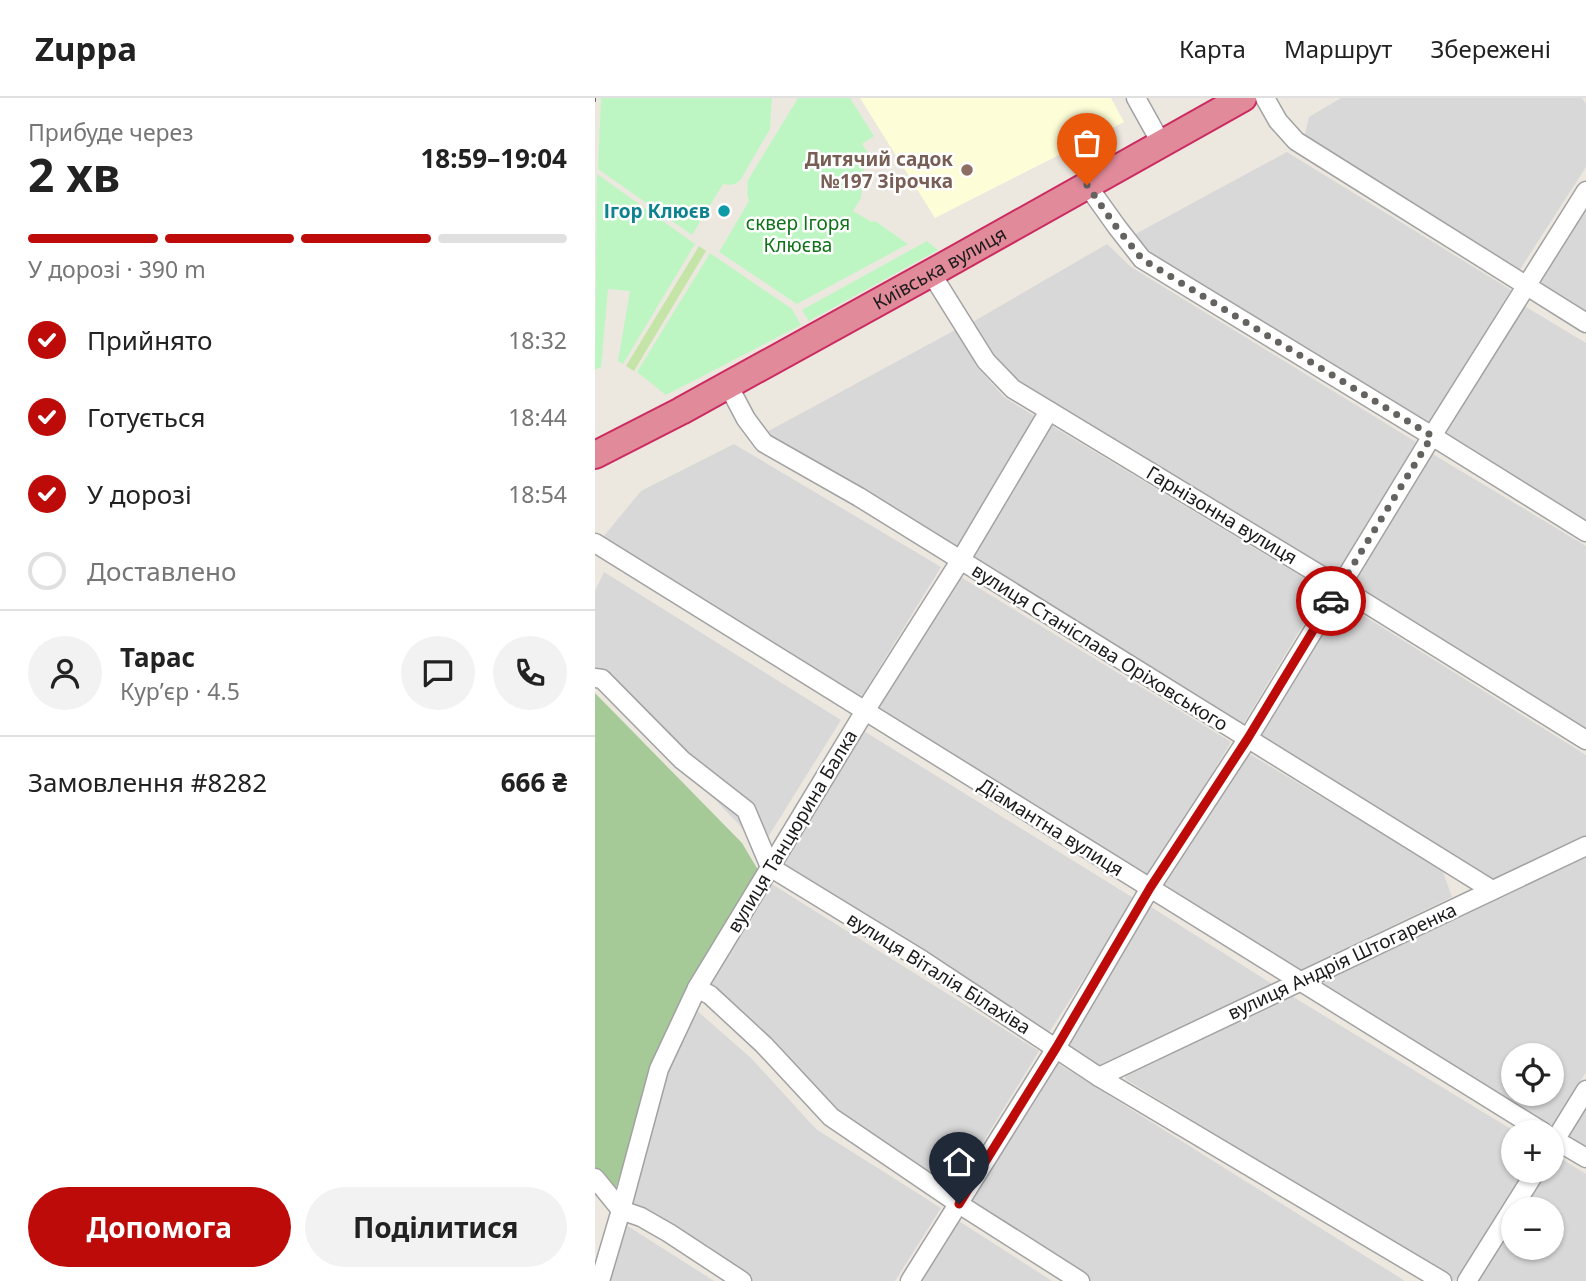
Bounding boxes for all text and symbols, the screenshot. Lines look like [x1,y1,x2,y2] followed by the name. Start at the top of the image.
[35,26,137,71] text: Zuppa
[1179,32,1246,65] text: Карта
[1284,32,1392,65] text: Маршрут
[1430,32,1551,65] text: Збережені
[1057,113,1117,185] pin
[28,116,193,148] text: Прибуде через
[1068,124,1106,162] icon: bag
[420,140,567,176] text: 18:59–19:04
[28,143,120,205] text: 2 хв
[805,146,953,194] place label: Дитячий садок №197 Зірочка
[959,162,975,178] marker: Дитячий садок №197 Зірочка
[604,198,710,224] place label: Ігор Клюєв
[716,203,732,219] marker: Ігор Клюєв
[746,210,850,258] park label: сквер Ігоря Клюєва
[868,220,1011,316] street label: Київська вулиця
[28,253,206,285] text: У дорозі · 390 m
[28,321,66,359] icon: check
[87,322,212,358] text: Прийнято
[508,324,567,356] text: 18:32
[28,398,66,436] icon: check
[87,399,206,435] text: Готується
[508,401,567,433] text: 18:44
[1142,460,1302,570] street label: Гарнізонна вулиця
[28,475,66,513] icon: check
[87,476,192,512] text: У дорозі
[508,478,567,510] text: 18:54
[87,553,236,589] text: Доставлено
[967,557,1233,737] street label: вулиця Станіслава Оріховського
[1296,566,1366,636] courier
[1312,582,1350,620] icon: car
[28,636,102,710] button: person
[401,636,475,710] button: chat
[493,636,567,710] button: phone
[120,639,195,675] text: Тарас
[120,675,240,707] text: Кур’єр · 4.5
[721,725,863,937] street label: вулиця Танцюрина Балка
[28,764,267,800] text: Замовлення #8282
[501,764,567,800] text: 666 ₴
[973,772,1129,882] street label: Діамантна вулиця
[1223,896,1461,1026] street label: вулиця Андрія Штогаренка
[842,906,1036,1040] street label: вулиця Віталія Білахіва
[1501,1043,1564,1260] map controls
[1501,1043,1564,1106] button: locate
[1501,1120,1564,1183] button: +
[929,1132,989,1204] pin
[940,1143,978,1181] icon: home
[28,1187,291,1267] button: Допомога
[305,1187,567,1267] button: Поділитися
[1501,1197,1564,1260] button: −

